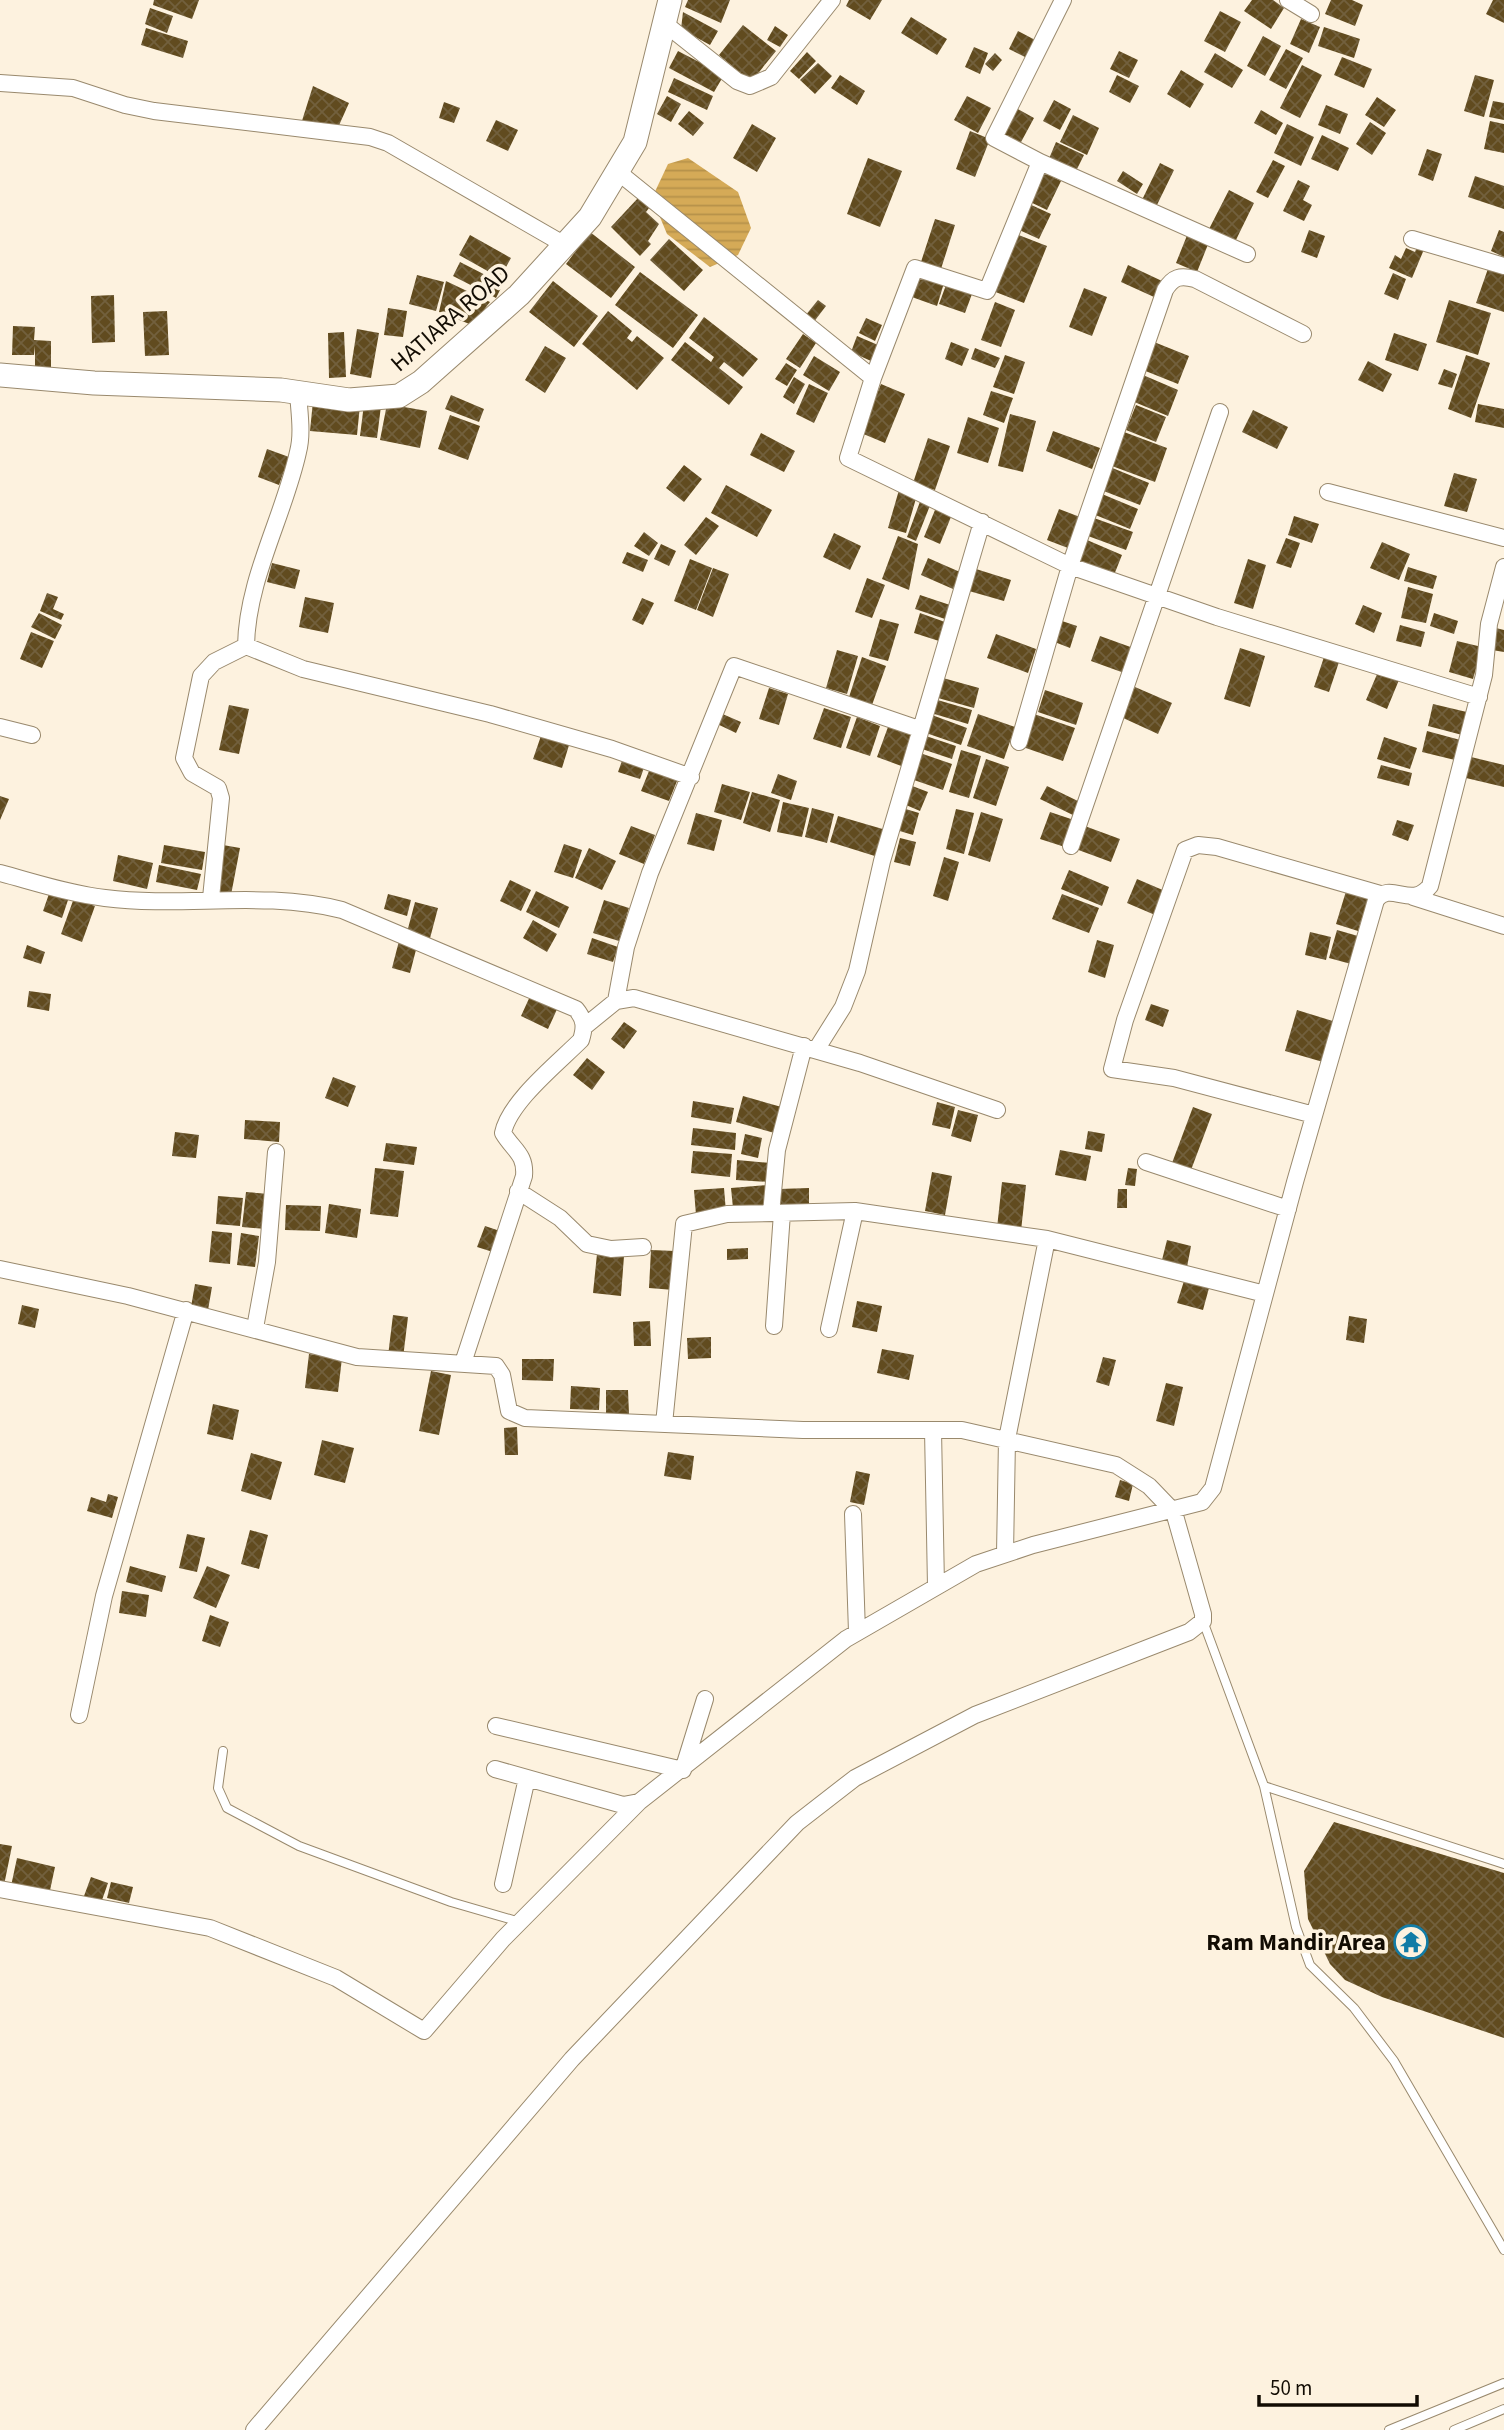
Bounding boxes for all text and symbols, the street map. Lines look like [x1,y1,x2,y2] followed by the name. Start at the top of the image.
[383,257,518,380] street label: HATIARA ROAD
[1392,1923,1430,1961] temple icon: Ram Mandir Area
[1206,1925,1386,1960] place label: Ram Mandir Area
[1259,2364,1416,2408] scale bar
[1270,2373,1312,2403] text: 50 m

